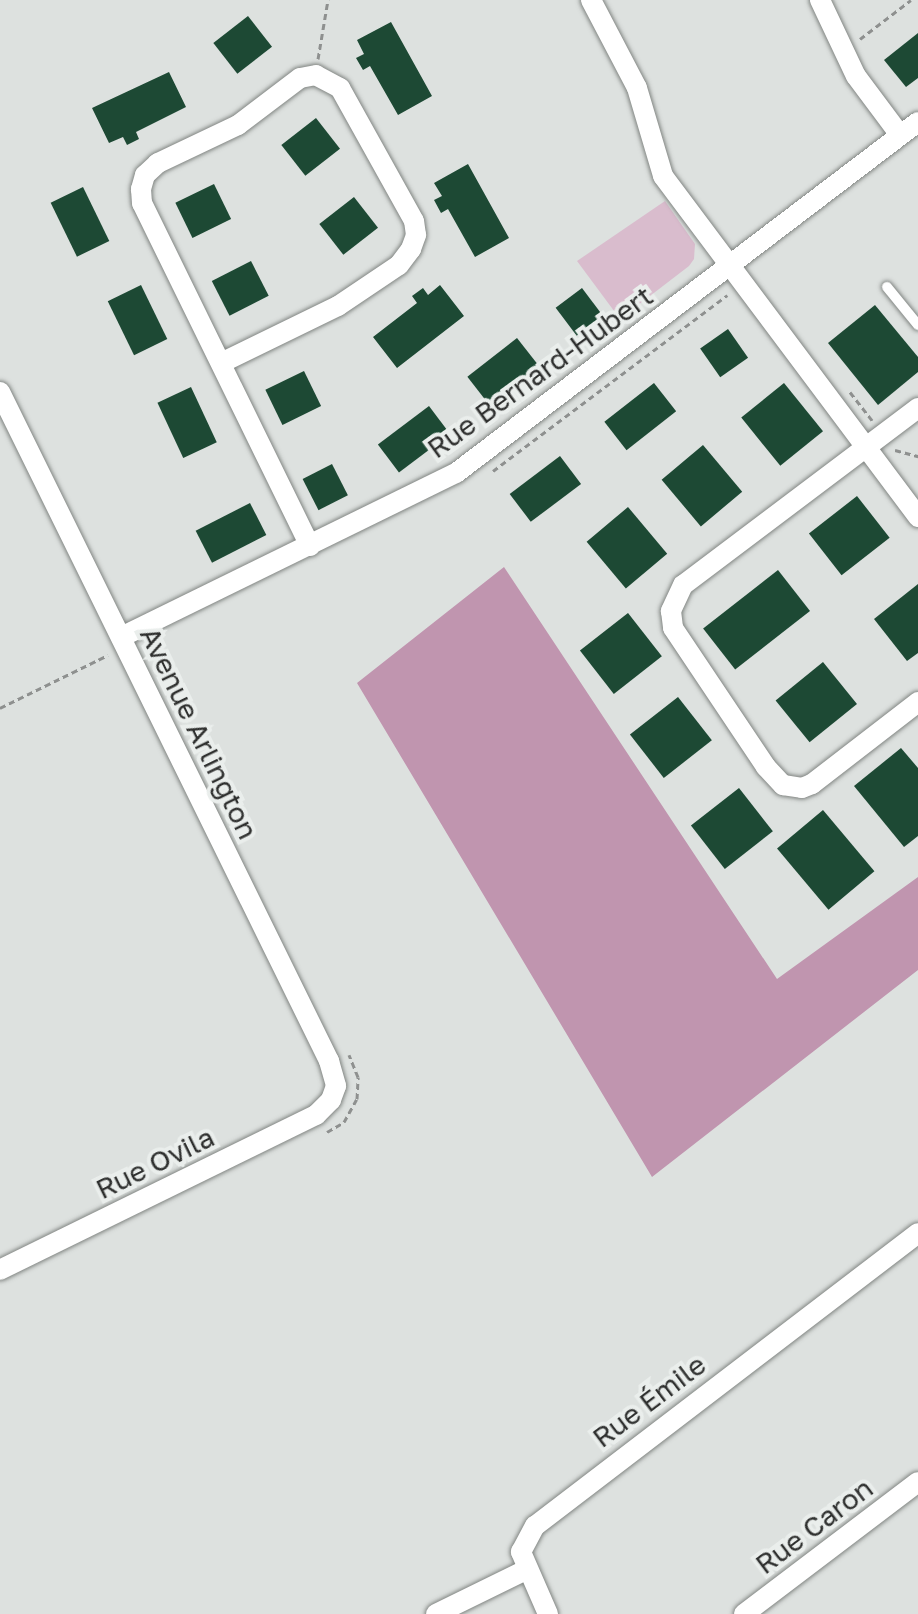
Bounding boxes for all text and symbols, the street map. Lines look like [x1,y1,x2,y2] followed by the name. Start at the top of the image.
[421,279,659,465] street label: Rue Bernard-Hubert
[133,622,265,844] street label: Avenue Arlington
[90,1120,220,1206] street label: Rue Ovila
[586,1348,712,1454] street label: Rue Émile
[749,1471,879,1581] street label: Rue Caron

